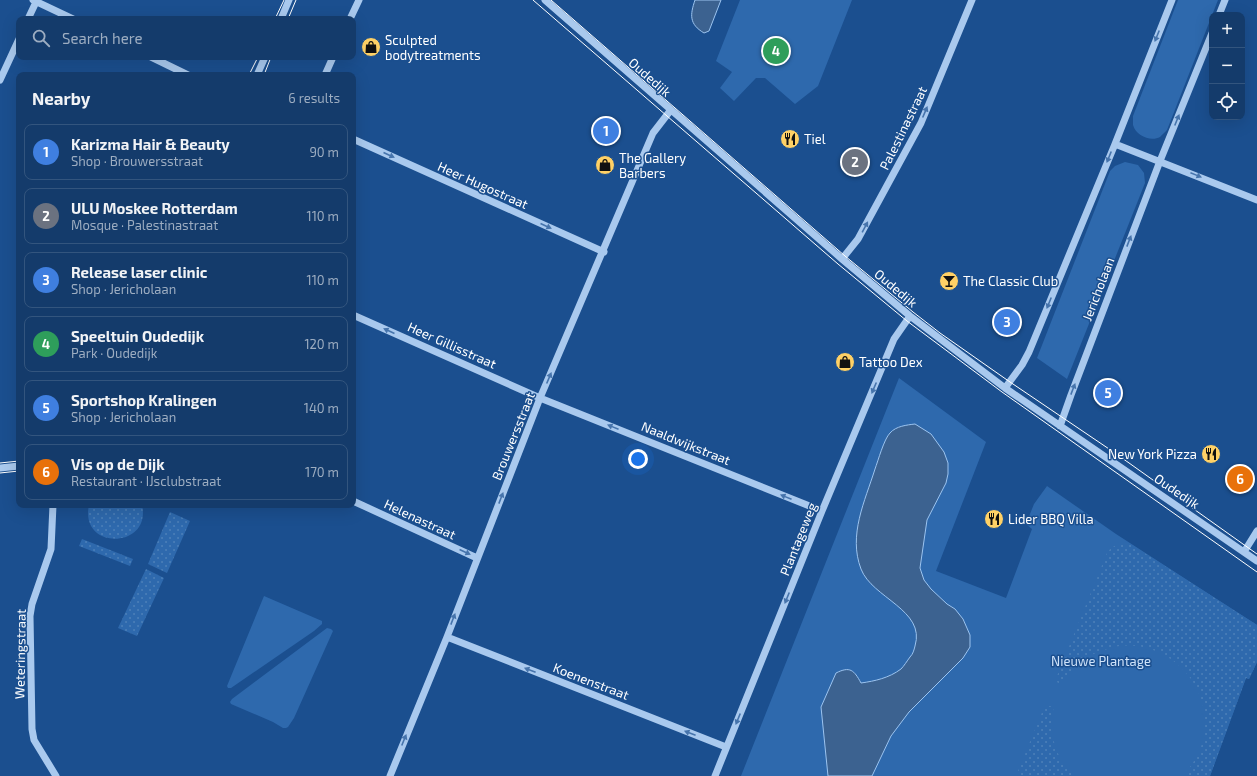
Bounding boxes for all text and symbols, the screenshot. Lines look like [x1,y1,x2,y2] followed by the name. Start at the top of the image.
[1209,12,1245,120] map controls
[1209,12,1245,48] button: +
[16,16,356,60] search box
[30,27,52,49] icon: search
[62,29,143,47] text: Search here
[1154,31,1160,43] one-way arrow
[385,32,481,63] place label: Sculpted bodytreatments
[360,36,382,58] shop icon: Sculpted bodytreatments
[763,36,789,66] pin: 4
[1209,48,1245,84] button: −
[625,54,675,100] street label: Oudedijk
[876,84,930,172] street label: Palestinastraat
[1209,84,1245,120] button: locate
[32,88,90,108] text: Nearby
[288,90,340,106] text: 6 results
[923,106,929,118] one-way arrow
[1174,113,1180,125] one-way arrow
[593,116,619,146] pin: 1
[779,128,801,150] restaurant icon: Tiel
[804,131,826,147] place label: Tiel
[71,135,230,153] text: Karizma Hair & Beauty
[43,144,49,160] text: 1
[309,144,339,160] text: 90 m
[842,147,868,177] pin: 2
[619,150,686,181] place label: The Gallery Barbers
[383,152,394,158] one-way arrow
[1106,152,1112,164] one-way arrow
[71,153,203,169] text: Shop · Brouwersstraat
[594,154,616,176] shop icon: The Gallery Barbers
[435,158,531,212] street label: Heer Hugostraat
[1191,173,1203,179] one-way arrow
[71,199,238,217] text: ULU Moskee Rotterdam
[42,208,50,224] text: 2
[307,208,339,224] text: 110 m
[71,217,218,233] text: Mosque · Palestinastraat
[861,221,868,233] one-way arrow
[540,223,552,229] one-way arrow
[1127,235,1133,247] one-way arrow
[1079,255,1117,323] street label: Jericholaan
[71,263,207,281] text: Release laser clinic
[871,265,921,311] street label: Oudedijk
[938,270,960,292] bar icon: The Classic Club
[42,272,50,288] text: 3
[307,272,339,288] text: 110 m
[963,273,1058,289] place label: The Classic Club
[71,281,176,297] text: Shop · Jericholaan
[1046,298,1052,309] one-way arrow
[994,307,1020,337] pin: 3
[405,318,499,372] street label: Heer Gillisstraat
[71,327,204,345] text: Speeltuin Oudedijk
[384,328,395,334] one-way arrow
[42,336,50,352] text: 4
[304,336,339,352] text: 120 m
[71,345,157,361] text: Park · Oudedijk
[834,351,856,373] shop icon: Tattoo Dex
[859,354,923,370] place label: Tattoo Dex
[546,372,552,383] one-way arrow
[1095,378,1121,408] pin: 5
[871,382,877,393] one-way arrow
[1071,382,1077,394] one-way arrow
[488,390,538,482] street label: Brouwersstraat
[71,391,217,409] text: Sportshop Kralingen
[42,400,50,416] text: 5
[304,400,339,416] text: 140 m
[71,409,176,425] text: Shop · Jericholaan
[639,418,733,468] street label: Naaldwijkstraat
[607,424,619,430] one-way arrow
[1200,443,1222,465] restaurant icon: New York Pizza
[1108,446,1197,462] place label: New York Pizza
[628,449,648,469] your location
[71,455,165,473] text: Vis op de Dijk
[42,464,50,480] text: 6
[305,464,339,480] text: 170 m
[1227,464,1253,494] pin: 6
[1151,470,1203,512] street label: Oudedijk
[71,473,221,489] text: Restaurant · IJsclubstraat
[498,492,504,504] one-way arrow
[780,493,792,499] one-way arrow
[382,495,458,543] street label: Helenastraat
[776,500,820,578] street label: Plantageweg
[983,508,1005,530] restaurant icon: Lider BBQ Villa
[1008,511,1094,527] place label: Lider BBQ Villa
[459,549,470,555] one-way arrow
[783,593,789,605] one-way arrow
[11,609,29,699] street label: Weteringstraat
[451,613,457,625] one-way arrow
[1051,653,1151,669] park label: Nieuwe Plantage
[551,659,631,703] street label: Koenenstraat
[523,666,535,672] one-way arrow
[734,713,740,725] one-way arrow
[684,729,696,735] one-way arrow
[402,733,408,745] one-way arrow

